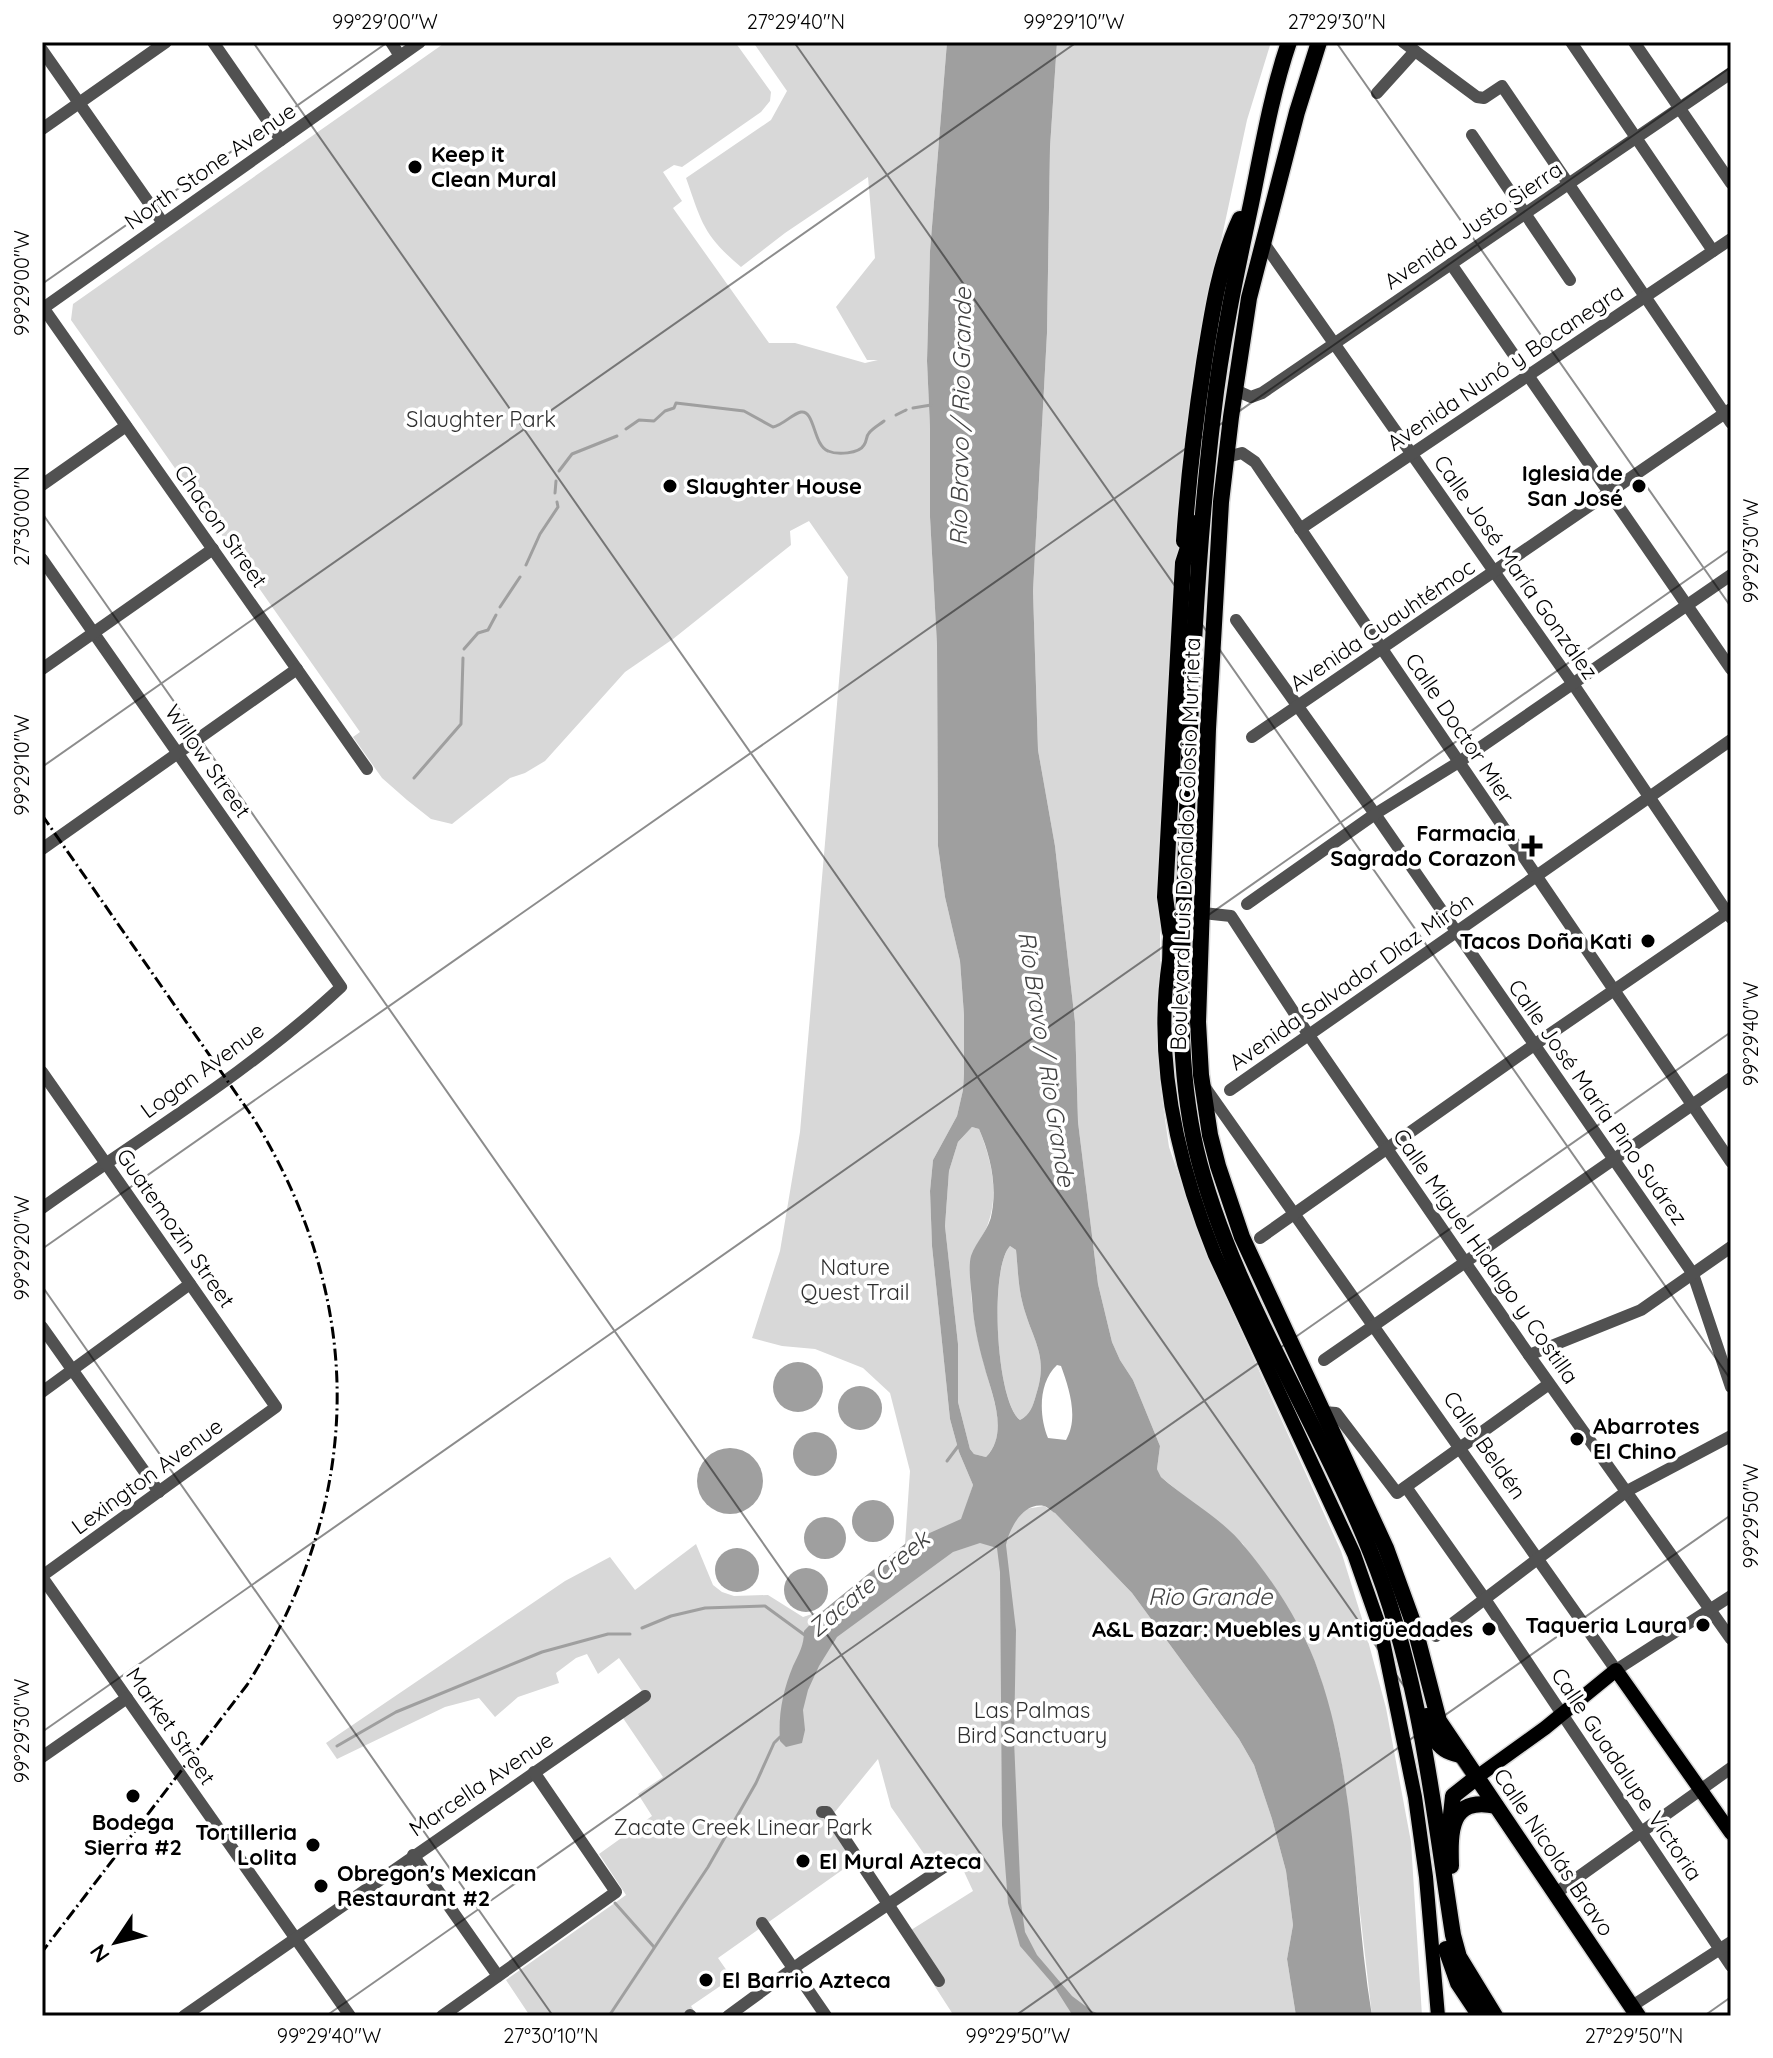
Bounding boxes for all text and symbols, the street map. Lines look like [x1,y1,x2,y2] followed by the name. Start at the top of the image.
[332,9,438,34] text: 99°29'00"W
[747,9,845,34] text: 27°29'40"N
[1023,9,1125,34] text: 99°29'10"W
[1288,9,1386,34] text: 27°29'30"N
[119,96,301,236] street label: North Stone Avenue
[431,140,557,193] place label: Keep it Clean Mural
[1378,155,1568,295] street label: Avenida Justo Sierra
[406,158,424,176] marker: Keep it Clean Mural
[9,230,34,336] text: 99°29'00"W
[1381,277,1629,457] street label: Avenida Nunó y Bocanegra
[943,286,977,546] water label: Río Bravo / Rio Grande
[406,405,556,433] park label: Slaughter Park
[1428,449,1604,685] street label: Calle José María González
[168,459,274,593] street label: Chacon Street
[1522,459,1623,512] place label: Iglesia de San José
[9,466,34,566] text: 27°30'00"N
[686,472,862,500] place label: Slaughter House
[661,477,679,495] marker: Slaughter House
[1630,477,1648,495] marker: Iglesia de San José
[1738,499,1763,603] text: 99°29'30"W
[1284,553,1480,697] street label: Avenida Cuauhtémoc
[1164,637,1206,1051] street label: Boulevard Luis Donaldo Colosio Murrieta
[1399,647,1521,809] street label: Calle Doctor Mier
[159,699,257,823] street label: Willow Street
[9,714,34,816] text: 99°29'10"W
[1330,819,1516,872] place label: Farmacia Sagrado Corazon
[1523,837,1541,855] marker: Farmacia Sagrado Corazon
[1224,886,1478,1076] street label: Avenida Salvador Díaz Mirón
[1460,927,1632,955] place label: Tacos Doña Kati
[1012,929,1082,1190] water label: Río Bravo / Rio Grande
[1639,932,1657,950] marker: Tacos Doña Kati
[1502,974,1694,1230] street label: Calle José María Pino Suárez
[1738,982,1763,1086] text: 99°29'40"W
[135,1016,269,1124] street label: Logan Avenue
[1387,1123,1585,1389] street label: Calle Miguel Hidalgo y Costilla
[111,1143,241,1313] street label: Guatemozin Street
[9,1195,34,1301] text: 99°29'20"W
[800,1253,910,1306] park label: Nature Quest Trail
[1437,1385,1533,1505] street label: Calle Beldén
[66,1412,228,1540] street label: Lexington Avenue
[1593,1412,1700,1465] place label: Abarrotes El Chino
[1568,1430,1586,1448] marker: Abarrotes El Chino
[1738,1464,1763,1568] text: 99°29'50"W
[801,1522,937,1643] water label: Zacate Creek
[1148,1581,1274,1611] water label: Rio Grande
[1525,1611,1687,1639] place label: Taqueria Laura
[1092,1615,1473,1643] place label: A&L Bazar: Muebles y Antigüedades
[1694,1616,1712,1634] marker: Taqueria Laura
[1480,1620,1498,1638] marker: A&L Bazar: Muebles y Antigüedades
[120,1662,222,1790] street label: Market Street
[1545,1662,1709,1886] street label: Calle Guadalupe Victoria
[9,1679,34,1783] text: 99°29'30"W
[957,1696,1107,1749] park label: Las Palmas Bird Sanctuary
[404,1725,558,1843] street label: Marcella Avenue
[1487,1763,1621,1941] street label: Calle Nicolás Bravo
[124,1787,142,1805] marker: Bodega Sierra #2
[84,1808,182,1861] place label: Bodega Sierra #2
[613,1813,873,1841] park label: Zacate Creek Linear Park
[195,1818,297,1871] place label: Tortilleria Lolita
[304,1836,322,1854] marker: Tortilleria Lolita
[819,1847,982,1875] place label: El Mural Azteca
[794,1852,812,1870] marker: El Mural Azteca
[337,1859,537,1912] place label: Obregon's Mexican Restaurant #2
[312,1877,330,1895] marker: Obregon's Mexican Restaurant #2
[76,1902,156,1982] north arrow
[84,1939,116,1968] text: N
[722,1966,891,1994] place label: El Barrio Azteca
[697,1971,715,1989] marker: El Barrio Azteca
[277,2023,381,2048] text: 99°29'40"W
[503,2023,599,2048] text: 27°30'10"N
[966,2023,1070,2048] text: 99°29'50"W
[1585,2023,1683,2048] text: 27°29'50"N

